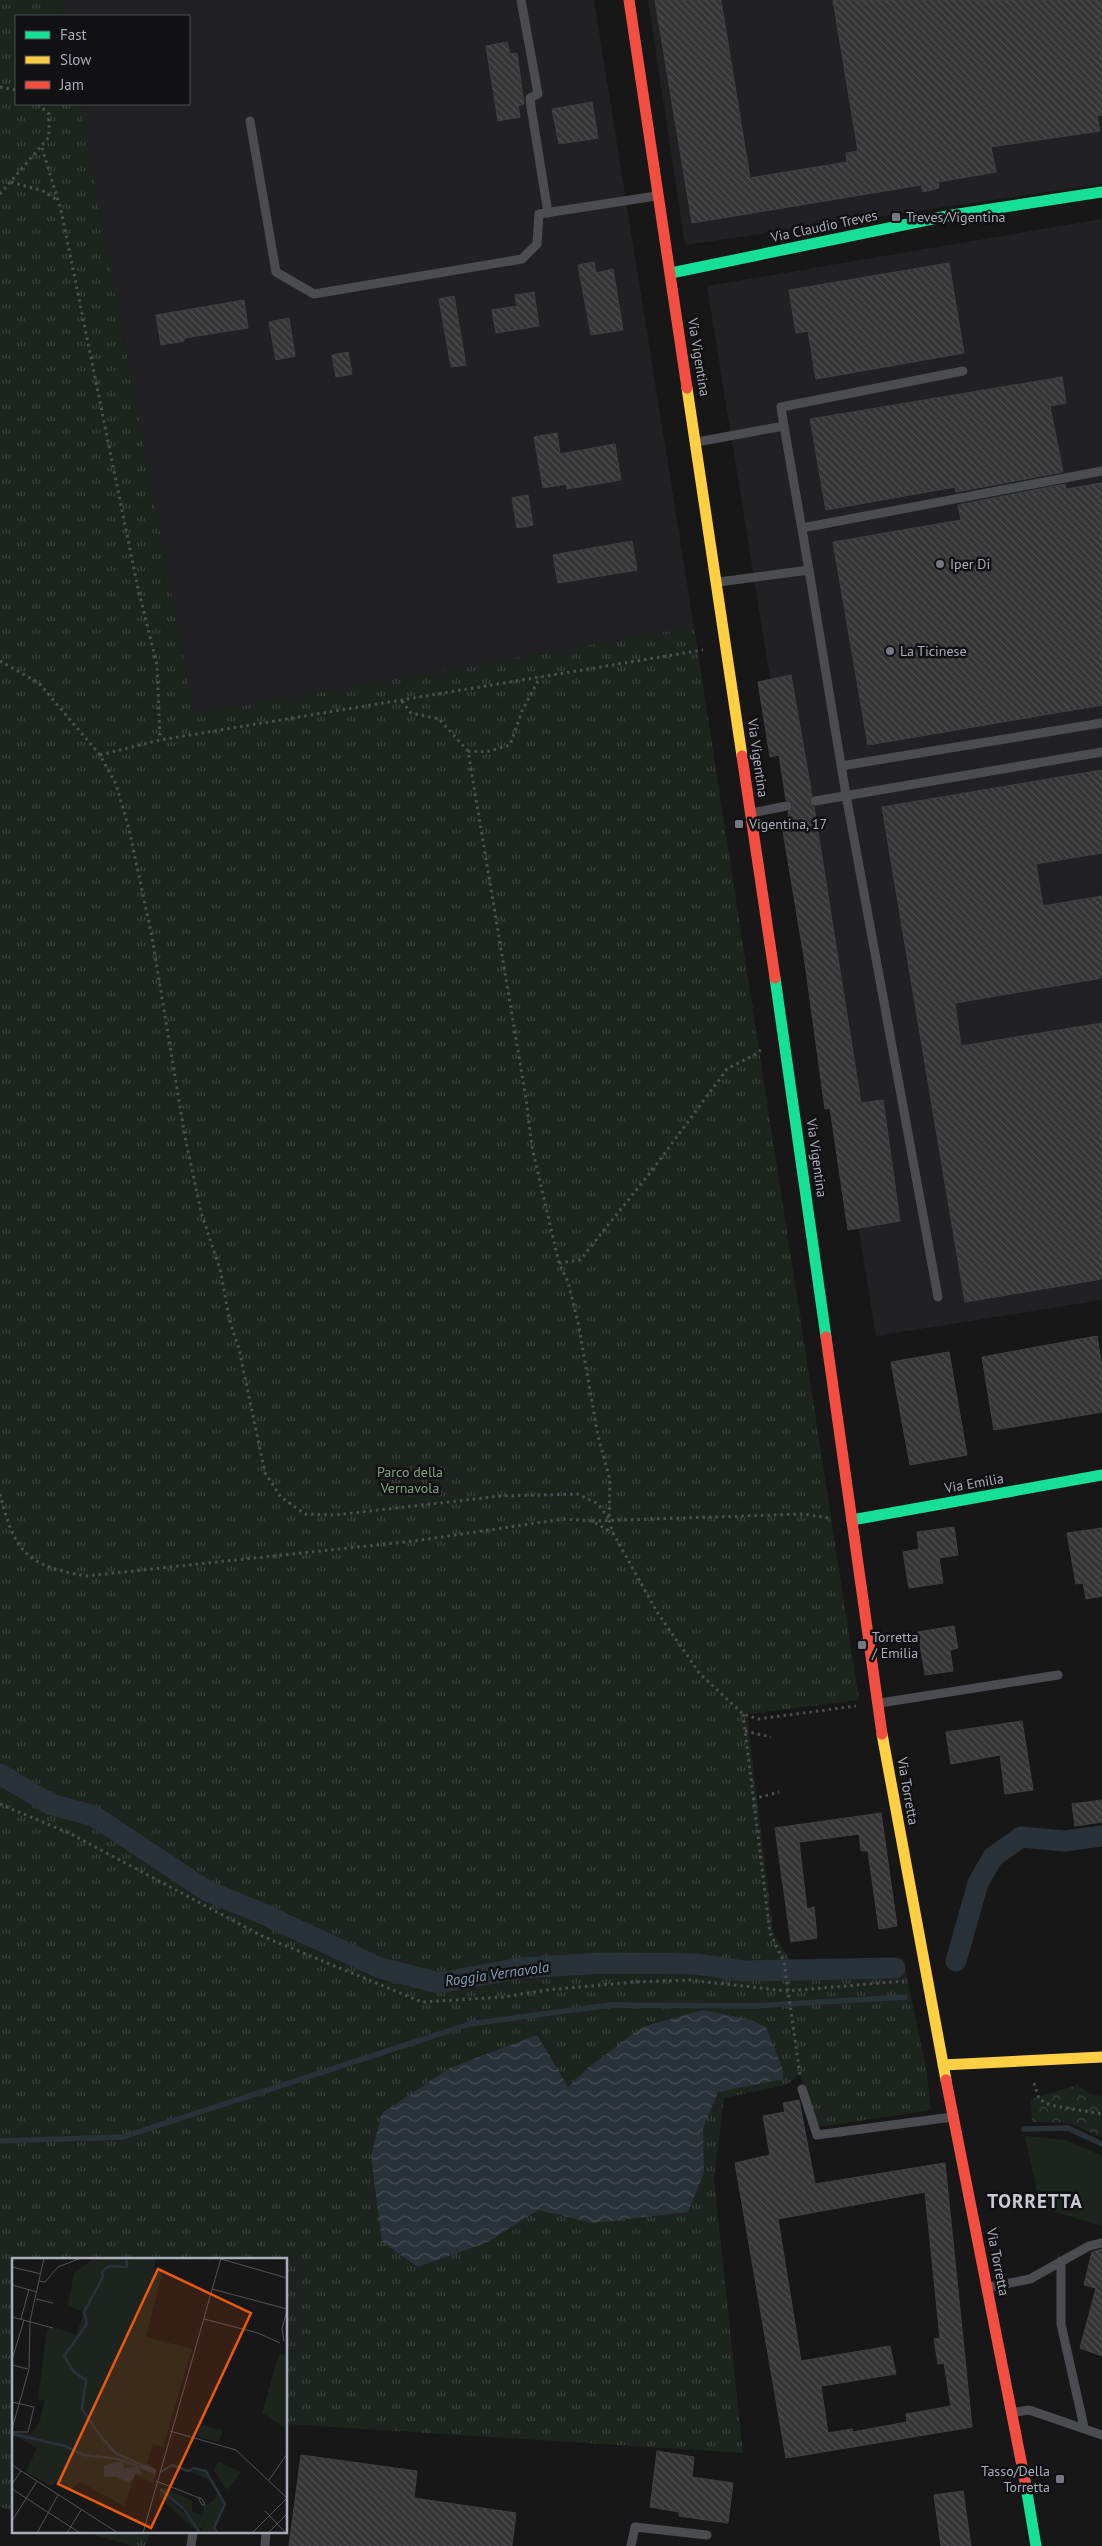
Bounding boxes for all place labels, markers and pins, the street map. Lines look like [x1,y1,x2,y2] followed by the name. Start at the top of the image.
[906,208,1006,226] place label: Treves/Vigentina
[890,211,902,223] marker: Treves/Vigentina
[950,555,990,573] place label: Iper Di
[934,558,946,570] marker: Iper Di
[900,642,967,660] place label: La Ticinese
[884,645,896,657] marker: La Ticinese
[748,815,827,833] place label: Vigentina, 17
[733,818,745,830] marker: Vigentina, 17
[871,1628,919,1662] place label: Torretta / Emilia
[856,1639,868,1651] marker: Torretta / Emilia
[981,2462,1050,2496] place label: Tasso/Della Torretta
[1054,2473,1066,2485] marker: Tasso/Della Torretta

